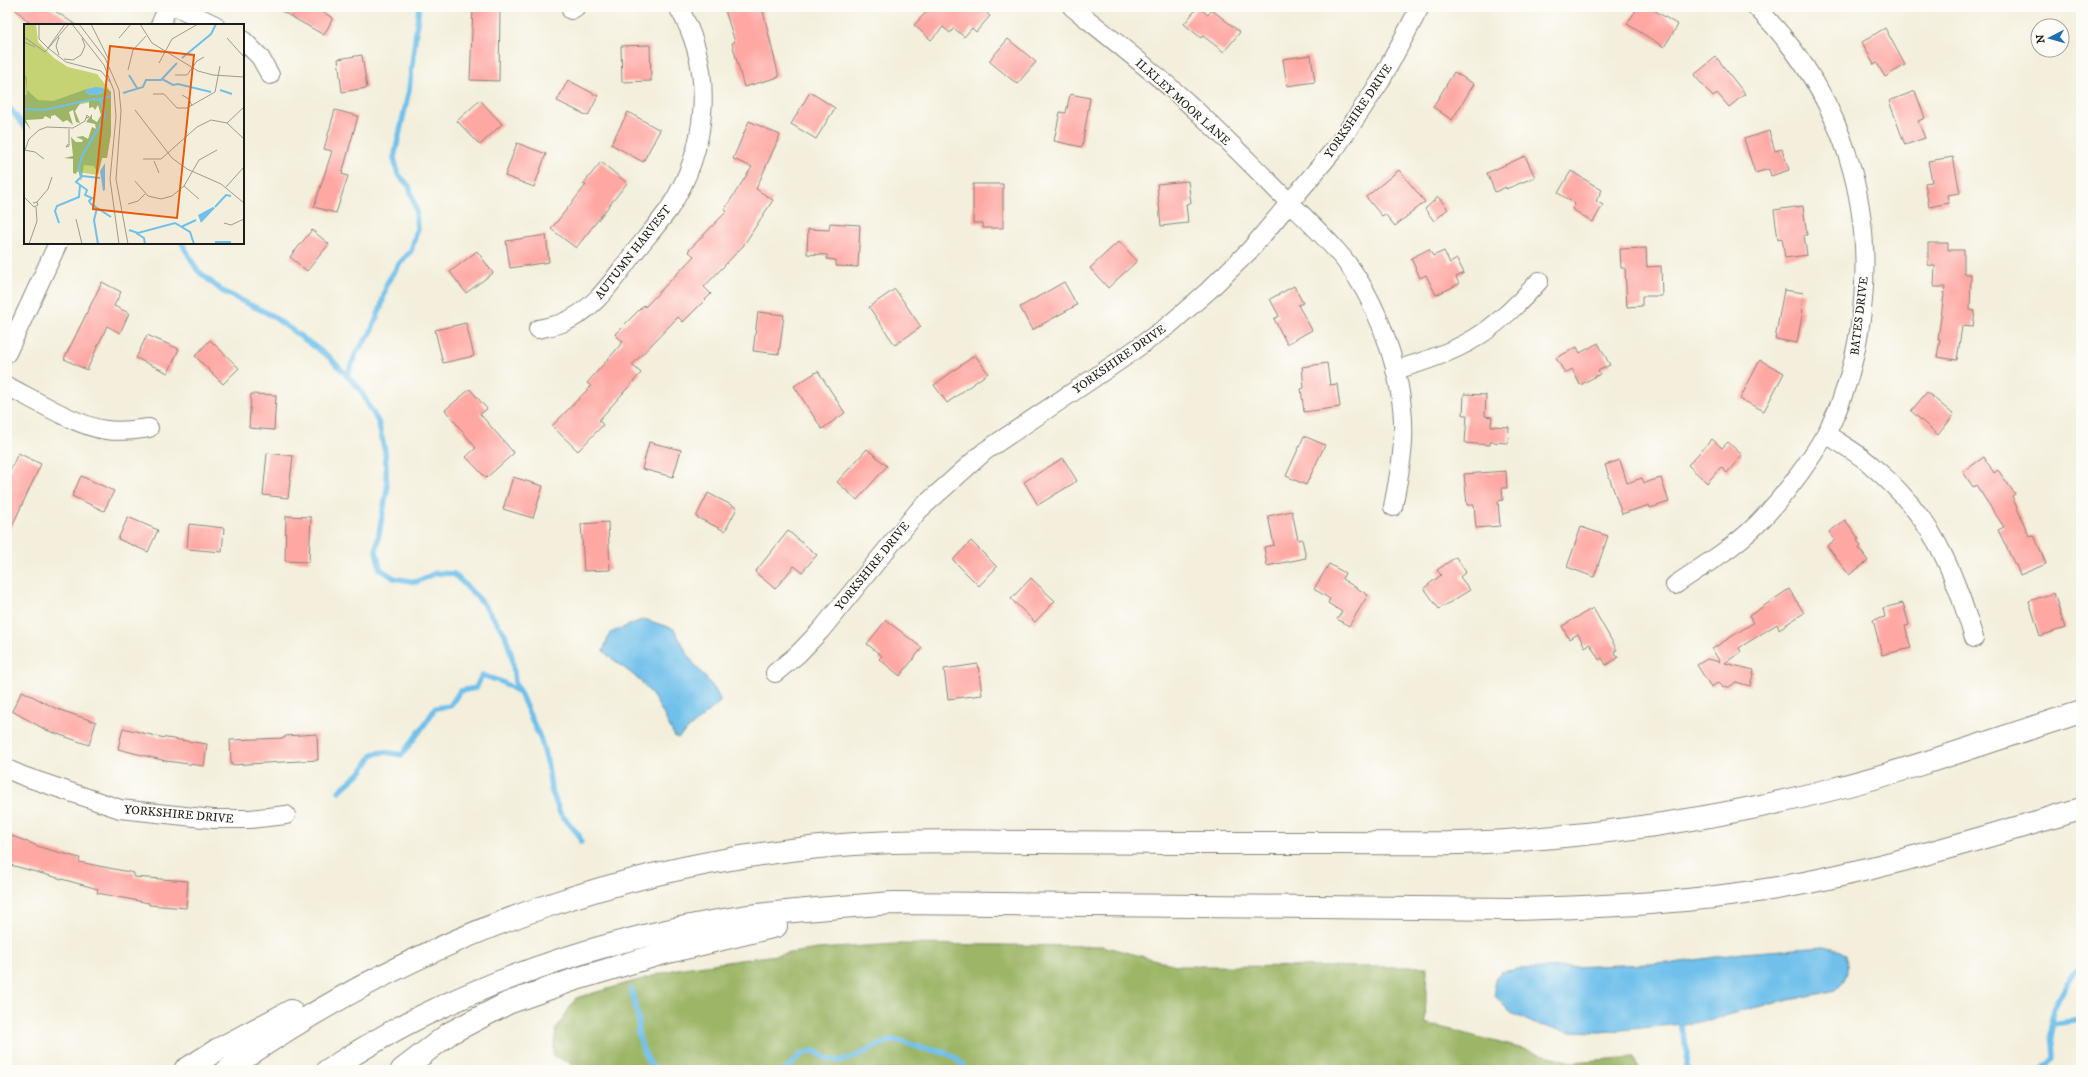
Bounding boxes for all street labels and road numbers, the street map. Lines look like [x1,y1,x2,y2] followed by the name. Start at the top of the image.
[1132,56,1234,149] street label: ILKLEY MOOR LANE
[1321,61,1396,161] street label: YORKSHIRE DRIVE
[592,202,675,302] street label: AUTUMN HARVEST
[1847,275,1872,356] street label: BATES DRIVE
[1070,321,1169,397] street label: YORKSHIRE DRIVE
[832,518,913,614] street label: YORKSHIRE DRIVE
[123,802,235,827] street label: YORKSHIRE DRIVE

